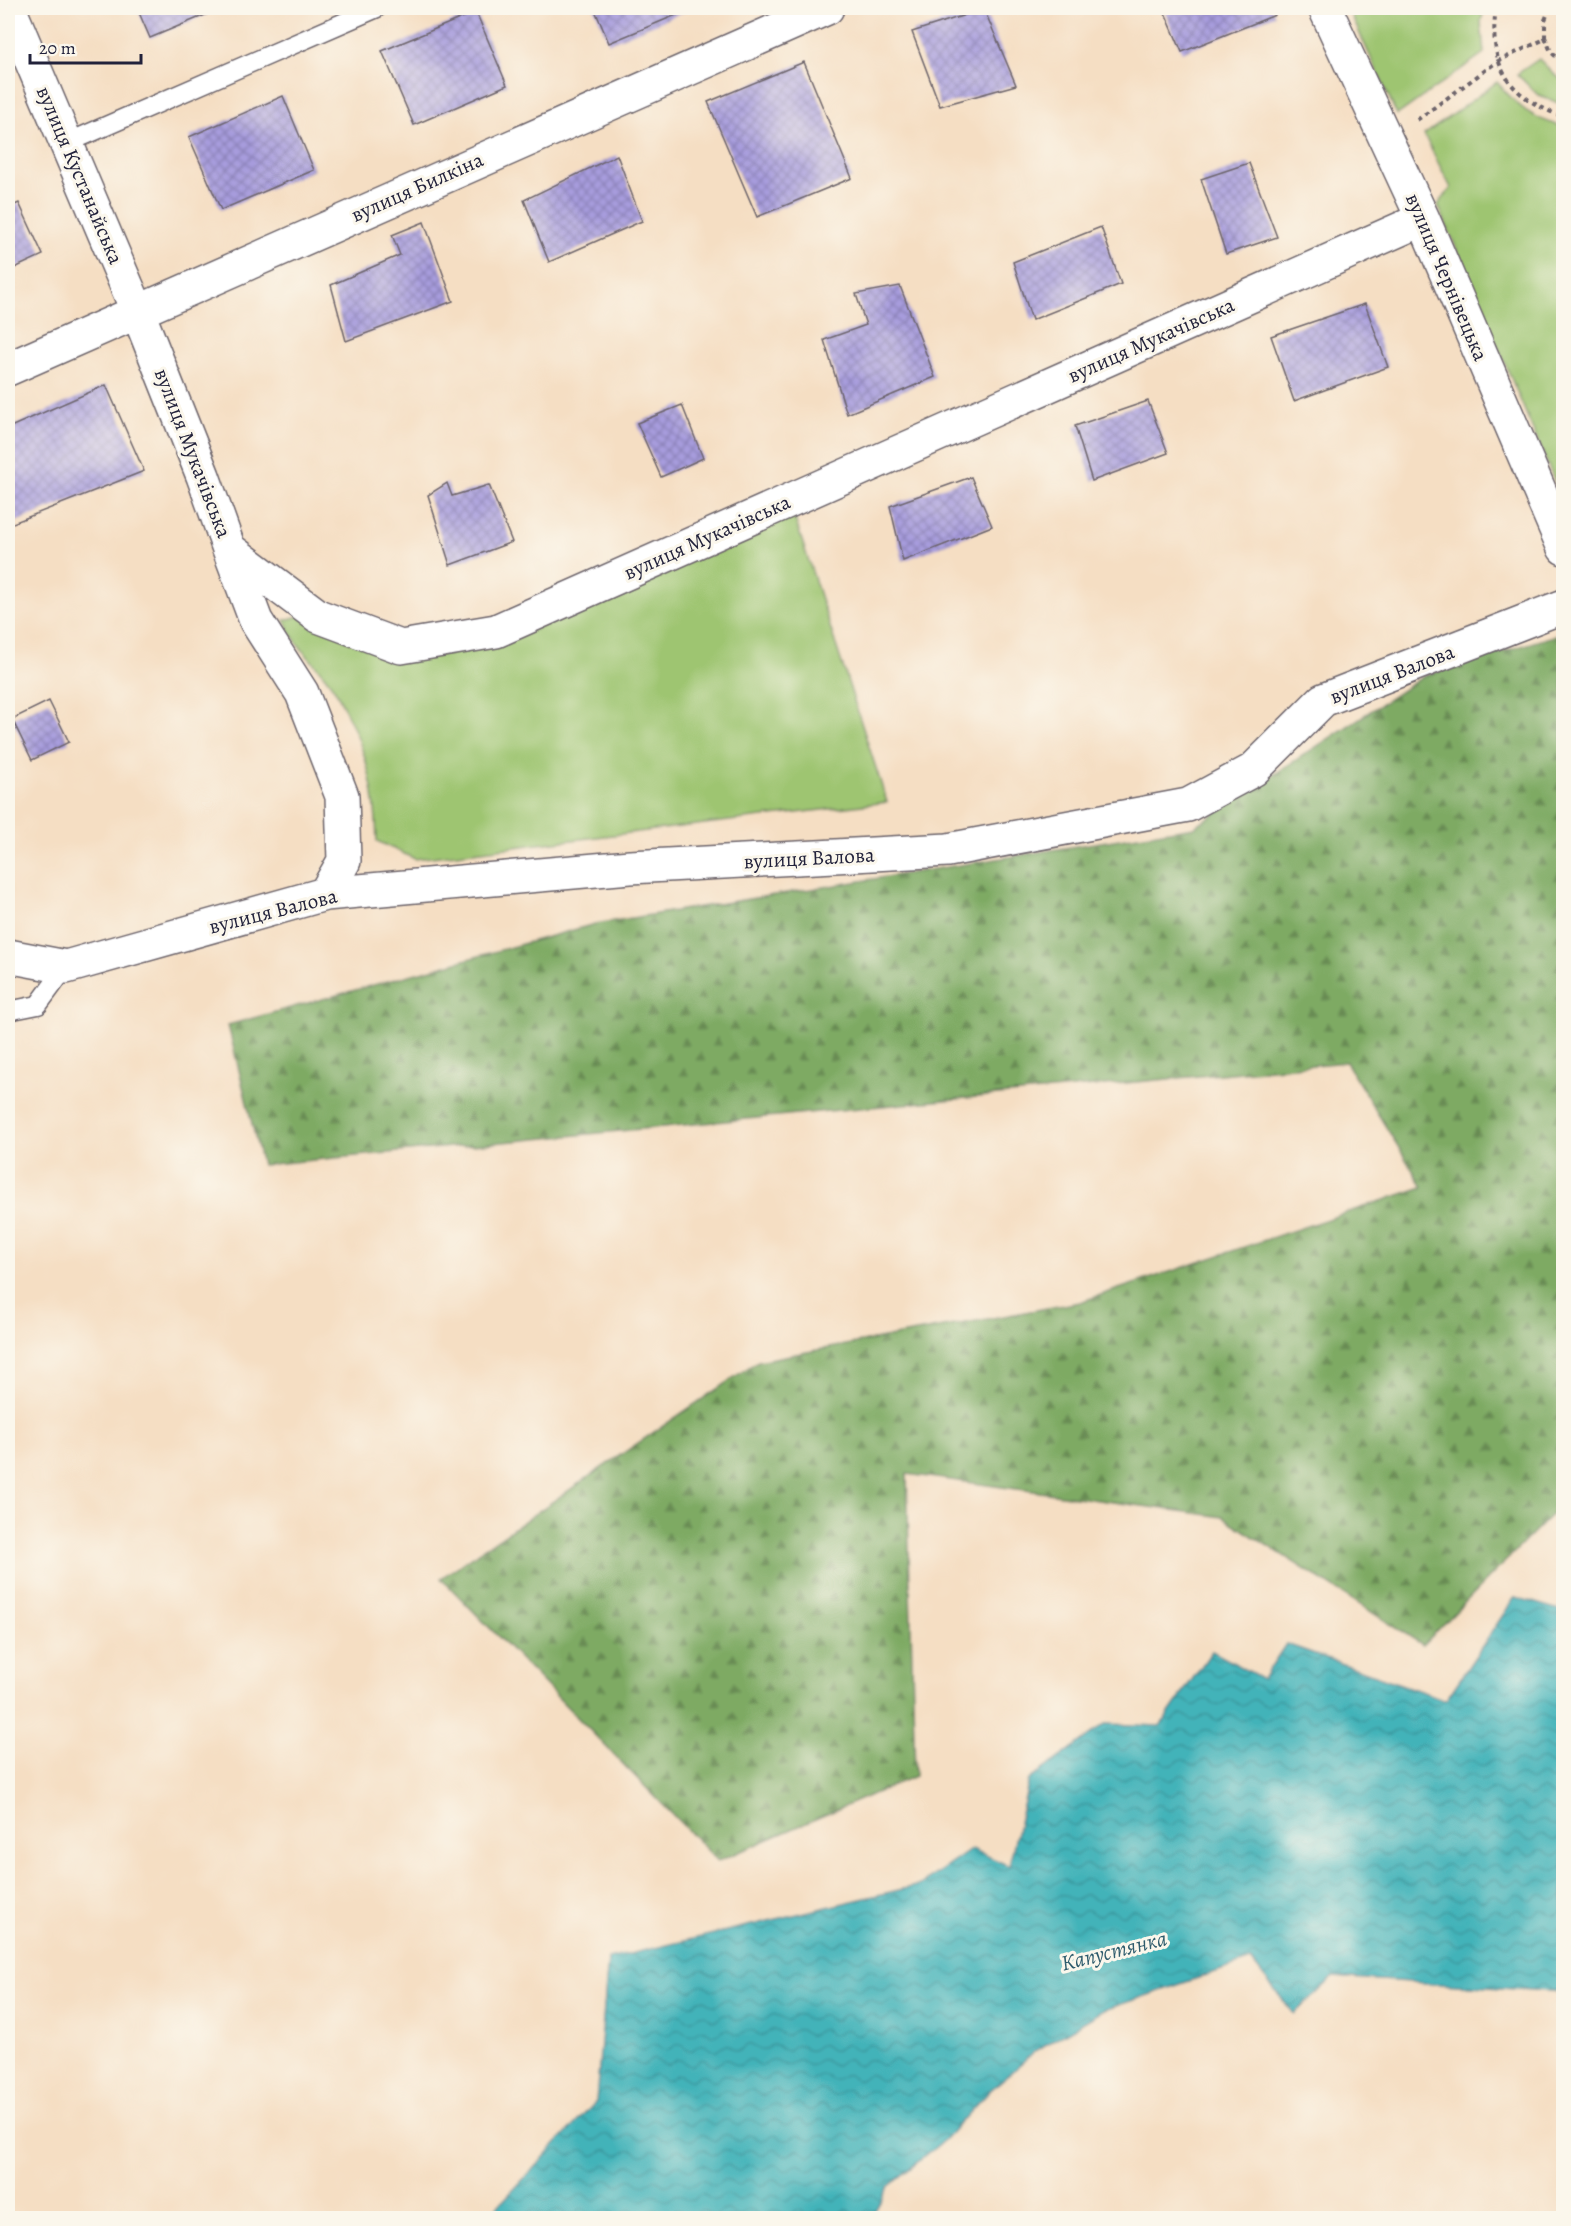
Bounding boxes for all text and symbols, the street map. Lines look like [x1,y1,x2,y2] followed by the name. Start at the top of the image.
[30,27,141,65] scale bar
[39,36,76,60] text: 20 m
[30,82,130,269] street label: вулиця Кустанайська
[346,145,488,229] street label: вулиця Билкіна
[1399,189,1495,365] street label: вулиця Чернівецька
[1063,291,1239,389] street label: вулиця Мукачівська
[148,364,238,542] street label: вулиця Мукачівська
[619,488,795,586] street label: вулиця Мукачівська
[1326,637,1459,711] street label: вулиця Валова
[743,841,876,875] street label: вулиця Валова
[206,881,340,940] street label: вулиця Валова
[1058,1923,1170,1979] water label: Капустянка

